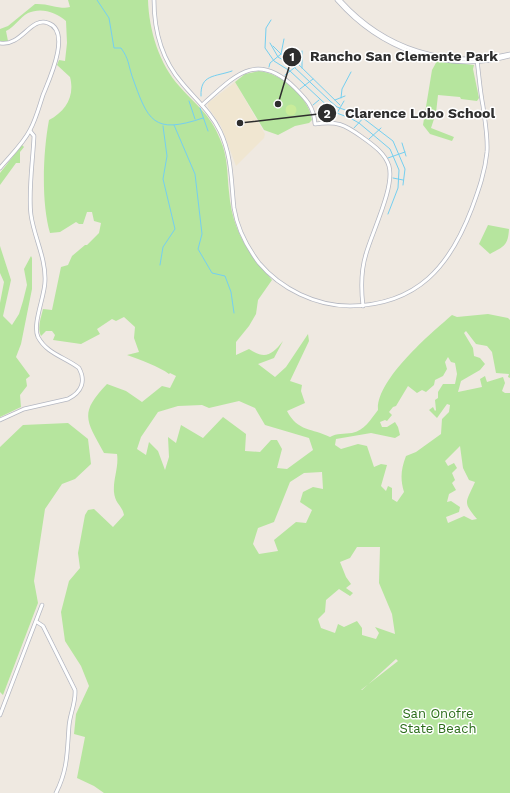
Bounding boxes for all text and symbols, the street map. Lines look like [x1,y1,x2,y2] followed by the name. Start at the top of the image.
[282,44,505,70] callout: Rancho San Clemente Park
[310,48,498,64] text: Rancho San Clemente Park
[289,50,295,64] text: 1
[317,100,503,126] callout: Clarence Lobo School
[345,105,495,121] text: Clarence Lobo School
[323,107,331,121] text: 2
[400,706,476,736] park label: San Onofre State Beach

